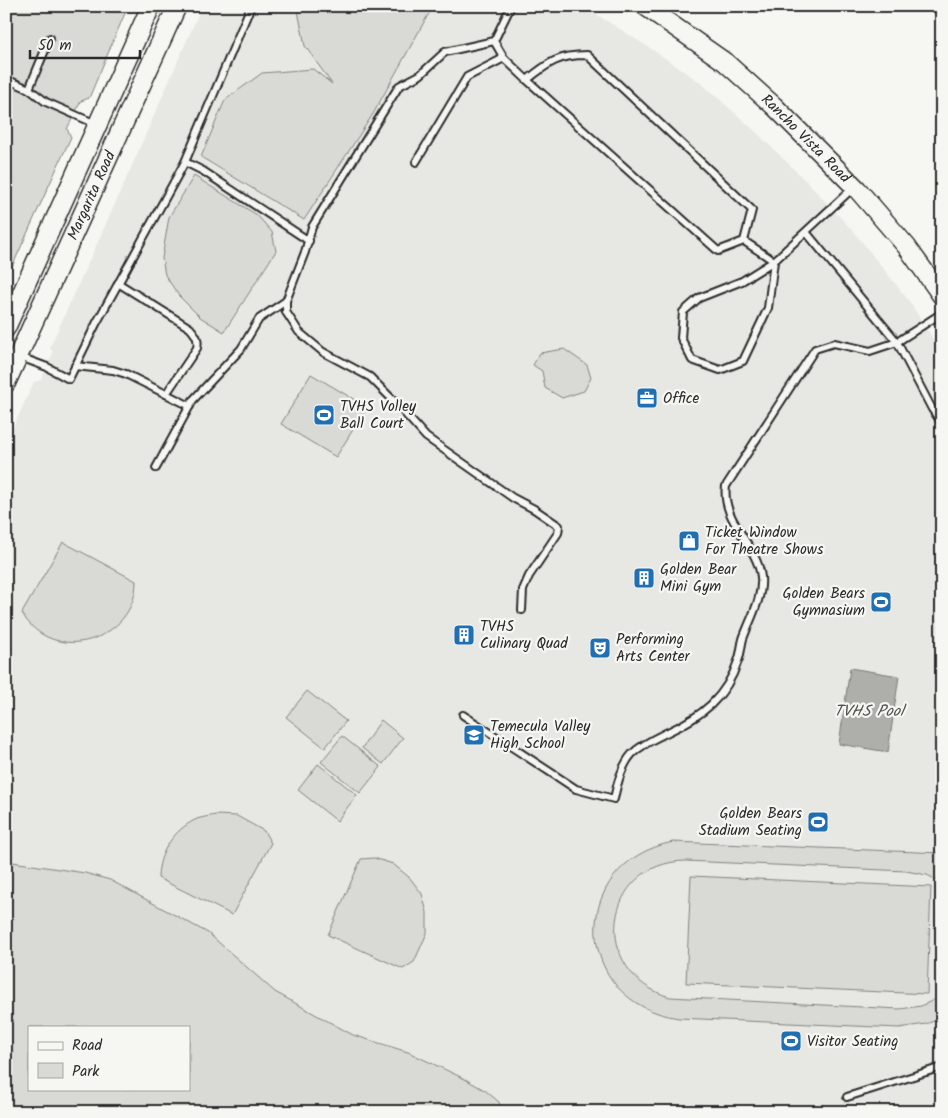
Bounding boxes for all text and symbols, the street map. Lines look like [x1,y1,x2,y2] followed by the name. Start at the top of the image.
[30,28,140,60] scale bar
[38,34,72,58] text: 50 m
[755,89,856,190] street label: Rancho Vista Road
[61,147,123,244] street label: Margarita Road
[635,386,659,410] office icon: Office
[663,387,699,411] place label: Office
[340,395,417,436] place label: TVHS Volley Ball Court
[312,403,336,427] sports icon: TVHS Volley Ball Court
[705,521,824,562] place label: Ticket Window For Theatre Shows
[677,529,701,553] shop icon: Ticket Window For Theatre Shows
[660,558,737,599] place label: Golden Bear Mini Gym
[632,566,656,590] building icon: Golden Bear Mini Gym
[782,582,866,623] place label: Golden Bears Gymnasium
[869,590,893,614] sports icon: Golden Bears Gymnasium
[480,615,568,656] place label: TVHS Culinary Quad
[452,623,476,647] building icon: TVHS Culinary Quad
[616,628,691,669] place label: Performing Arts Center
[588,636,612,660] theatre icon: Performing Arts Center
[834,699,907,724] water label: TVHS Pool
[490,715,591,756] place label: Temecula Valley High School
[462,723,486,747] school or university icon: Temecula Valley High School
[699,802,803,843] place label: Golden Bears Stadium Seating
[806,810,830,834] sports icon: Golden Bears Stadium Seating
[28,1026,190,1090] legend
[779,1029,803,1053] sports icon: Visitor Seating
[807,1030,898,1054] place label: Visitor Seating
[72,1034,103,1058] text: Road
[72,1060,100,1084] text: Park

